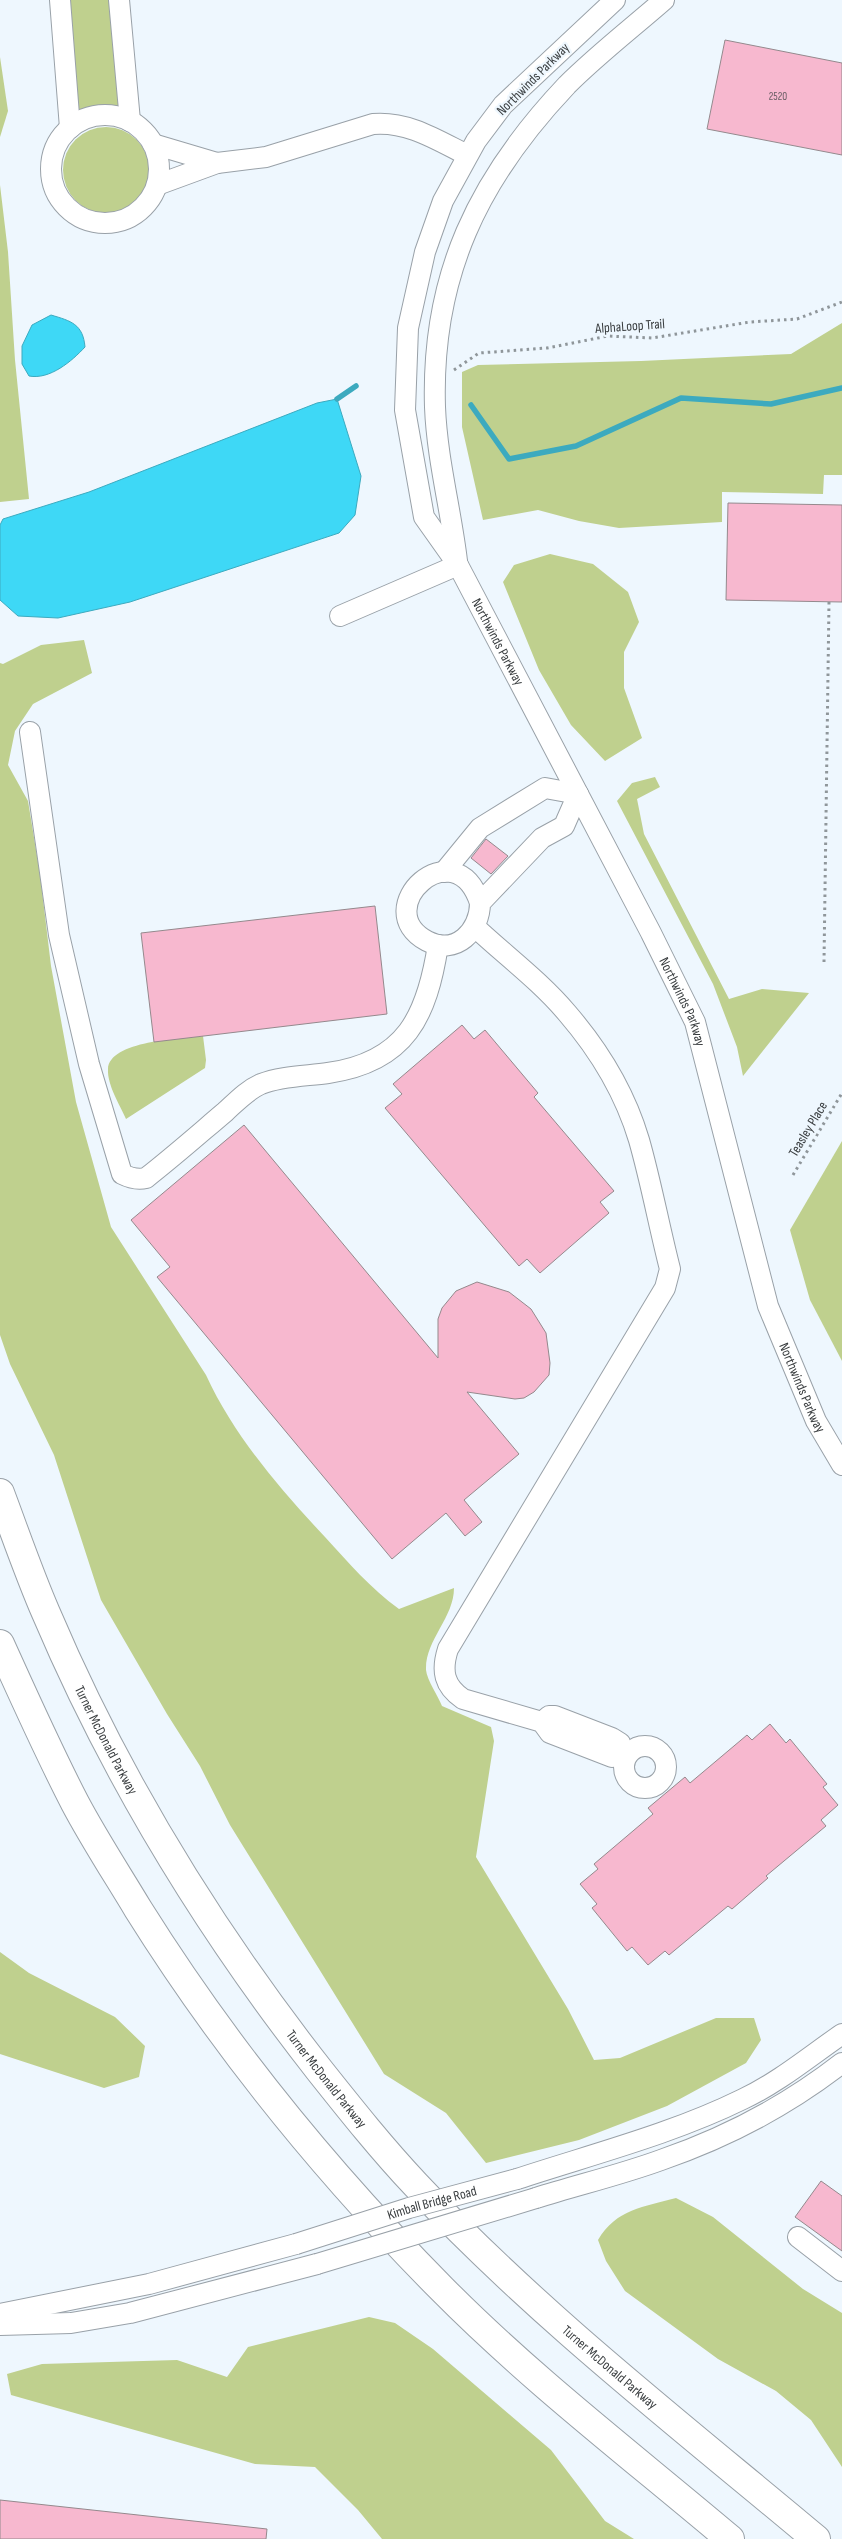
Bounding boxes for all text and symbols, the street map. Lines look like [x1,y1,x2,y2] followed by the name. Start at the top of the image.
[493,39,573,119] street label: Northwinds Parkway
[769,90,787,103] house number: 2520
[594,315,665,337] street label: AlphaLoop Trail
[468,595,528,689] street label: Northwinds Parkway
[656,954,710,1049] street label: Northwinds Parkway
[785,1098,831,1160] street label: Teasley Place
[776,1340,830,1436] street label: Northwinds Parkway
[71,1683,142,1798] street label: Turner McDonald Parkway
[283,2026,371,2132] street label: Turner McDonald Parkway
[385,2182,478,2223] street label: Kimball Bridge Road
[559,2321,662,2413] street label: Turner McDonald Parkway

